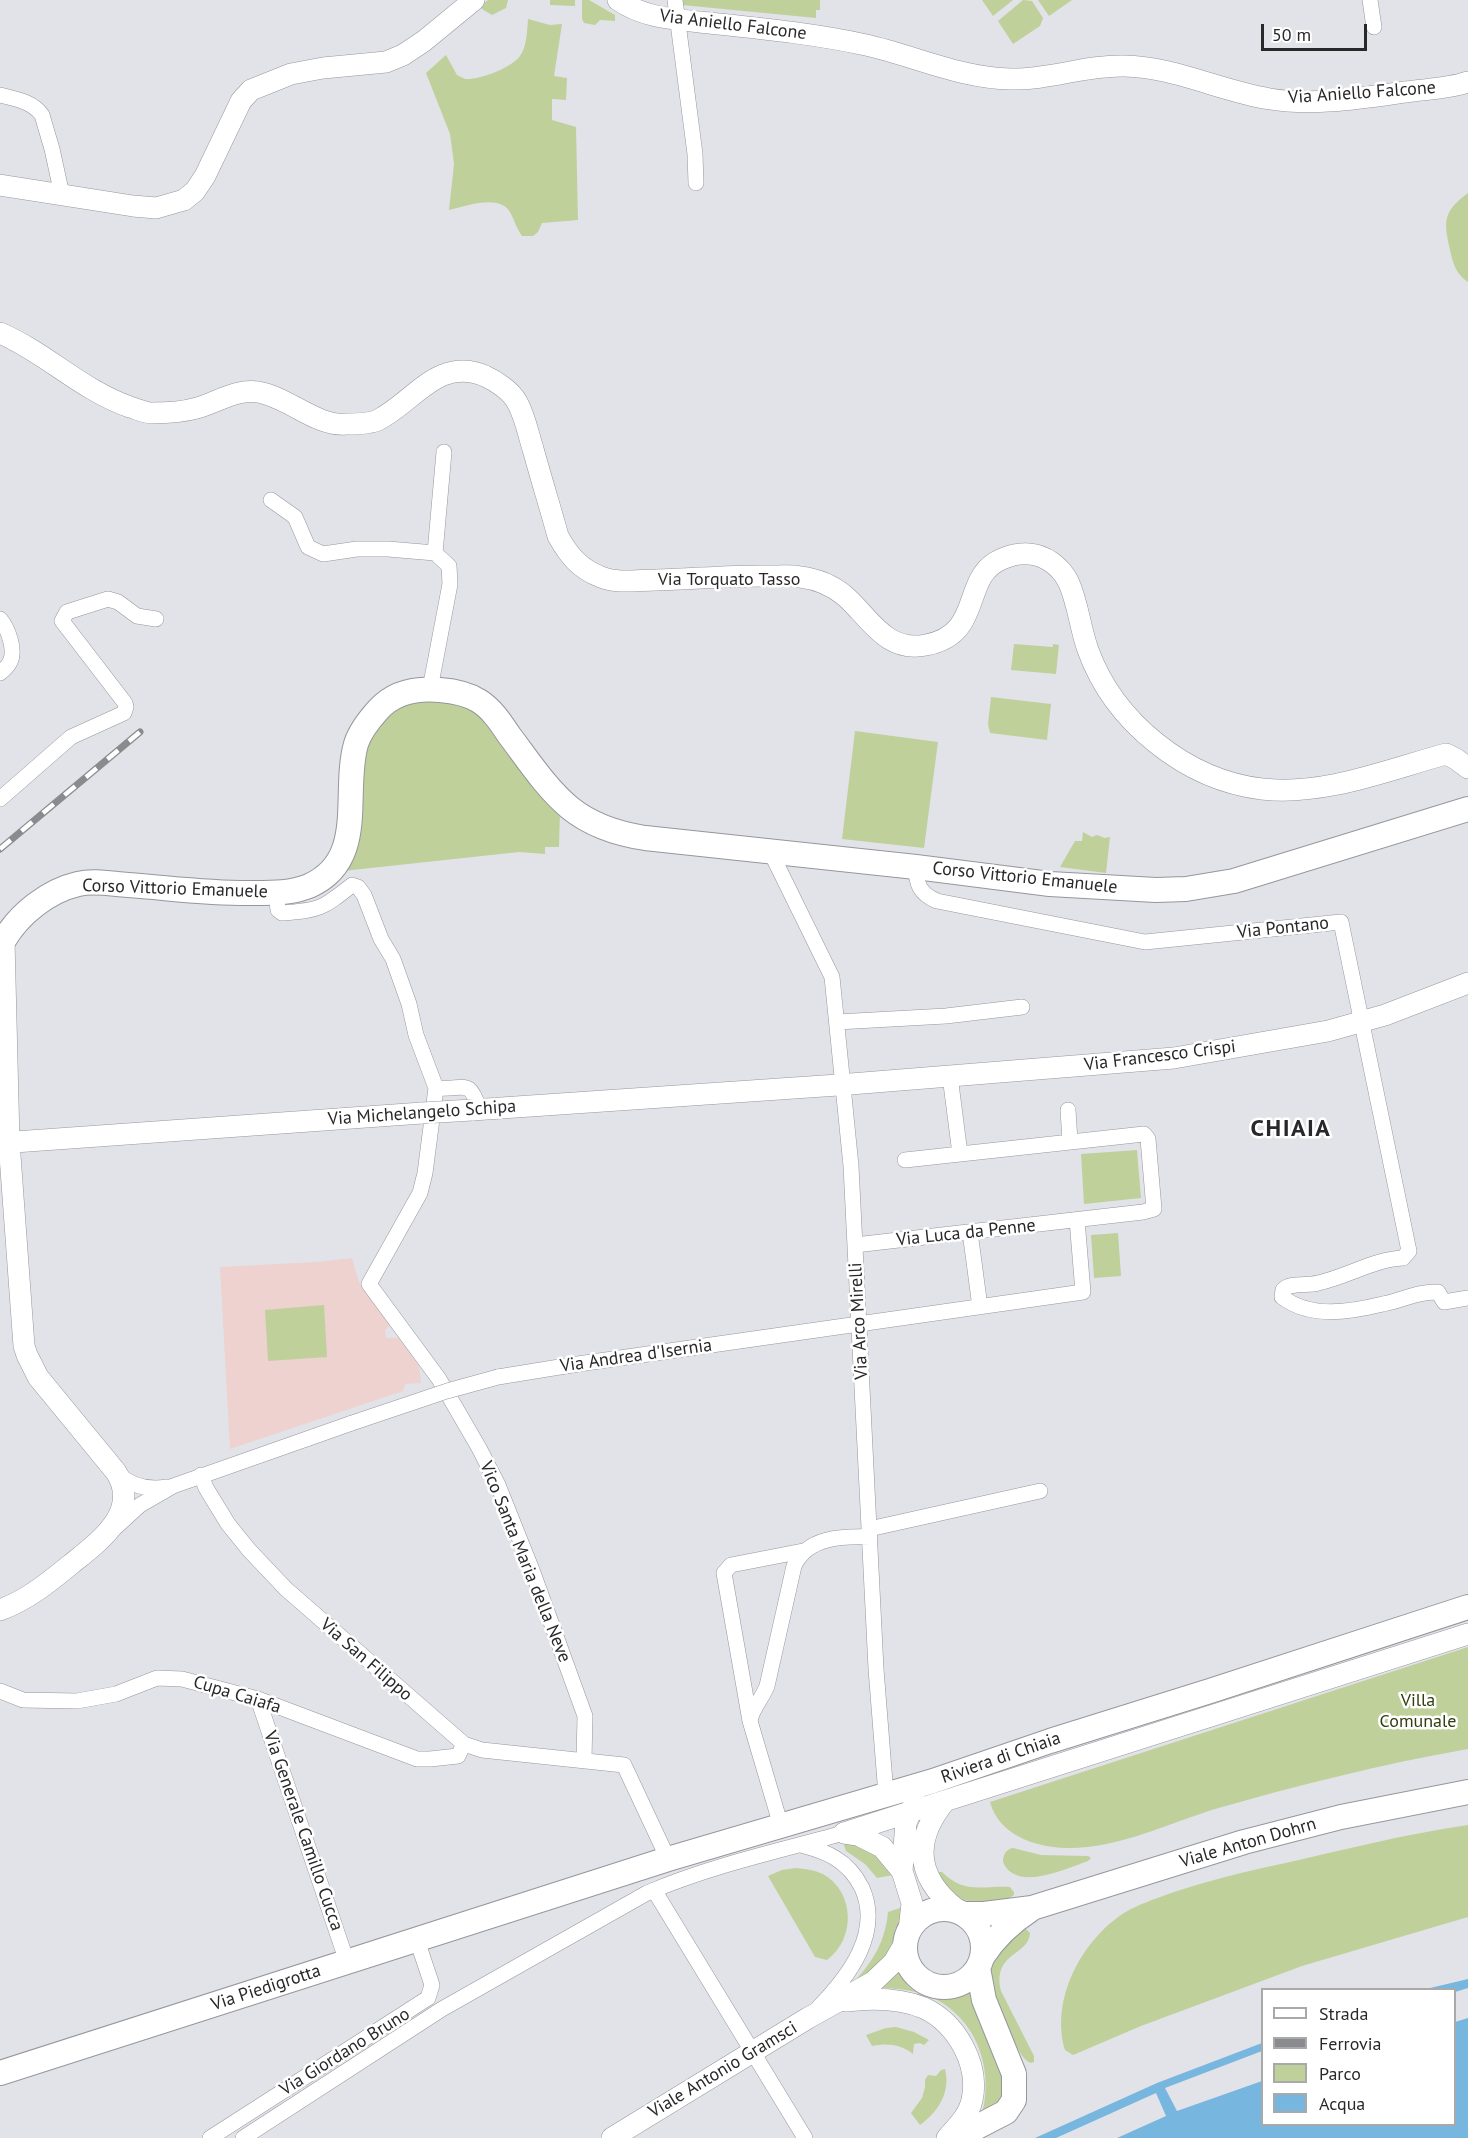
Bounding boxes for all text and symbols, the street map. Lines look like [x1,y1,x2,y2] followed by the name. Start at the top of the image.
[658,5,808,45] street label: Via Aniello Falcone
[1264,12,1370,50] scale bar
[1272,23,1311,46] text: 50 m
[1287,77,1437,109] street label: Via Aniello Falcone
[658,569,800,591] street label: Via Torquato Tasso
[931,858,1119,898] street label: Corso Vittorio Emanuele
[82,875,268,903] street label: Corso Vittorio Emanuele
[1236,912,1330,944] street label: Via Pontano
[1083,1036,1237,1076] street label: Via Francesco Crispi
[327,1096,517,1130] street label: Via Michelangelo Schipa
[1251,1115,1331,1143] district label: CHIAIA
[895,1215,1037,1251] street label: Via Luca da Penne
[845,1262,873,1380] street label: Via Arco Mirelli
[559,1335,713,1377] street label: Via Andrea d'Isernia
[475,1458,575,1666] street label: Vico Santa Maria della Neve
[315,1614,417,1706] street label: Via San Filippo
[191,1671,283,1719] street label: Cupa Caiafa
[1380,1690,1456,1732] park label: Villa Comunale
[938,1727,1064,1789] street label: Riviera di Chiaia
[259,1728,347,1934] street label: Via Generale Camillo Cucca
[1177,1813,1319,1873] street label: Viale Anton Dohrn
[209,1960,323,2016] street label: Via Piedigrotta
[1261,1988,1456,2126] legend
[1319,2002,1368,2025] text: Strada
[276,2003,414,2101] street label: Via Giordano Bruno
[645,2017,801,2123] street label: Viale Antonio Gramsci
[1319,2032,1382,2055] text: Ferrovia
[1319,2062,1361,2085] text: Parco
[1319,2092,1365,2115] text: Acqua

